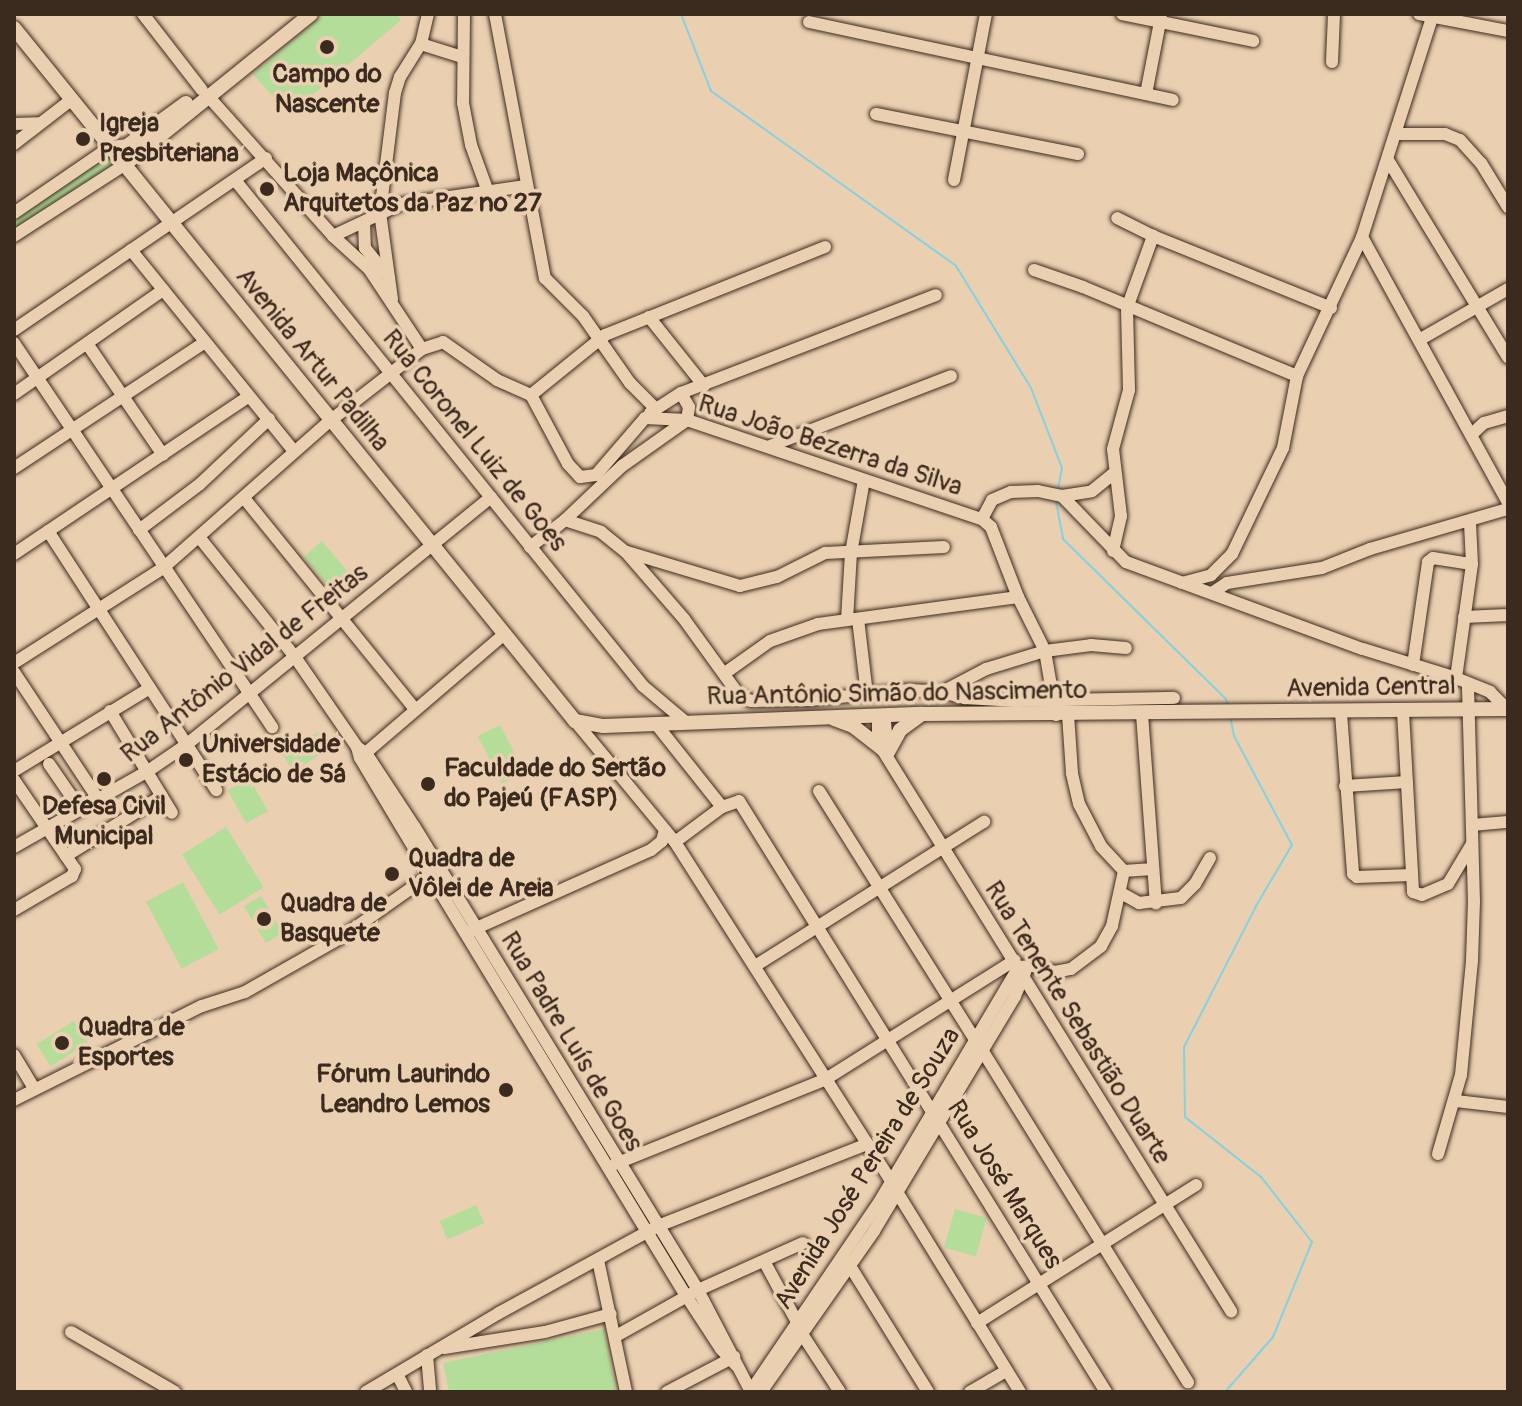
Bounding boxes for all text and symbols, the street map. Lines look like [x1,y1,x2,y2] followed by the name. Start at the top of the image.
[318,38,336,56] marker: Campo do Nascente
[272,59,382,120] place label: Campo do Nascente
[99,108,239,170] place label: Igreja Presbiteriana
[74,130,92,148] marker: Igreja Presbiteriana
[283,158,542,220] place label: Loja Maçônica Arquitetos da Paz nº 27
[258,180,276,198] marker: Loja Maçônica Arquitetos da Paz nº 27
[228,262,396,458] street label: Avenida Artur Padilha
[375,324,573,558] street label: Rua Coronel Luiz de Goes
[694,389,966,503] street label: Rua João Bezerra da Silva
[115,558,375,770] street label: Rua Antônio Vidal de Freitas
[1286,671,1456,705] street label: Avenida Central
[706,675,1088,713] street label: Rua Antônio Simão do Nascimento
[202,729,346,790] place label: Universidade Estácio de Sá
[177,751,195,769] marker: Universidade Estácio de Sá
[444,753,666,814] place label: Faculdade do Sertão do Pajeú (FASP)
[95,770,113,788] marker: Defesa Civil Municipal
[419,775,437,793] marker: Faculdade do Sertão do Pajeú (FASP)
[42,791,166,852] place label: Defesa Civil Municipal
[408,843,554,904] place label: Quadra de Vôlei de Areia
[383,865,401,883] marker: Quadra de Vôlei de Areia
[977,876,1177,1170] street label: Rua Tenente Sebastião Duarte
[280,888,387,950] place label: Quadra de Basquete
[255,910,273,928] marker: Quadra de Basquete
[493,927,649,1157] street label: Rua Padre Luís de Goes
[78,1012,185,1074] place label: Quadra de Esportes
[768,1022,968,1316] street label: Avenida José Pereira de Souza
[53,1034,71,1052] marker: Quadra de Esportes
[316,1059,490,1120] place label: Fórum Laurindo Leandro Lemos
[497,1081,515,1099] marker: Fórum Laurindo Leandro Lemos
[940,1095,1068,1275] street label: Rua José Marques

